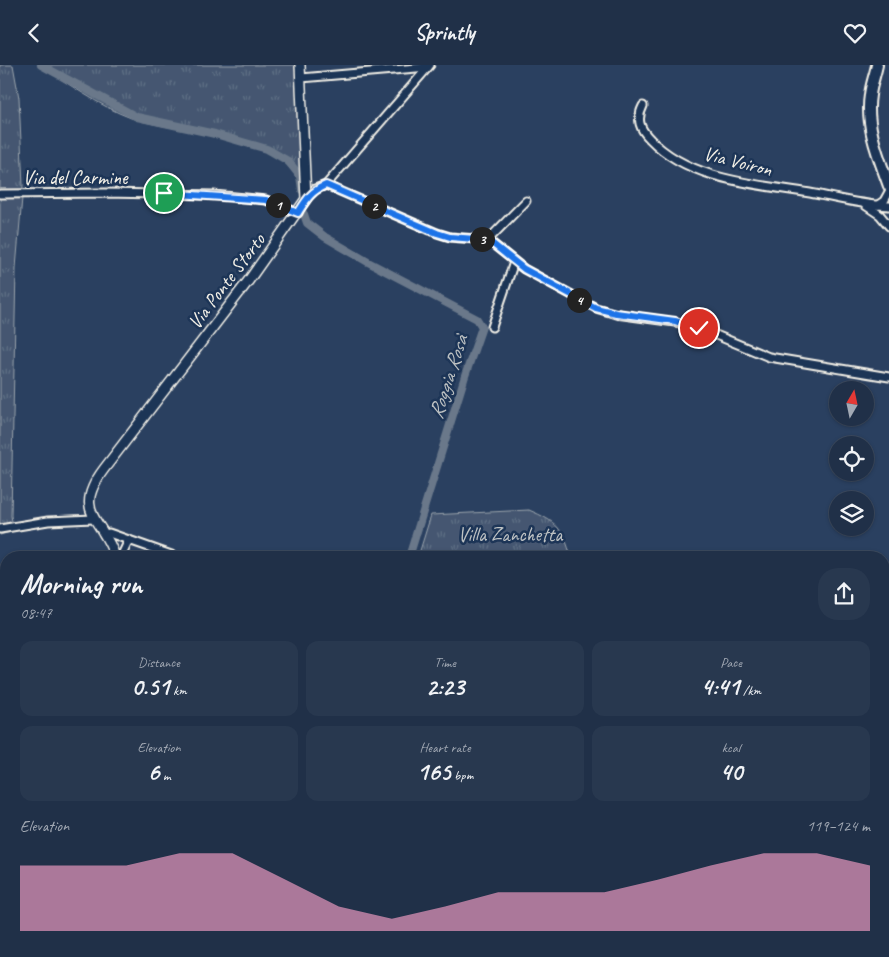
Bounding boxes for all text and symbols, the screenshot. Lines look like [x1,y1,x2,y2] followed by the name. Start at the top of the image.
[20,19,48,47] icon: back
[414,19,475,47] text: Sprintly
[841,19,869,47] icon: heart
[701,141,776,182] street label: Via Voiron
[23,165,129,190] street label: Via del Carmine
[143,172,185,214] pin
[150,179,178,207] icon: arrive
[266,193,290,217] pin: 1
[362,193,386,219] pin: 2
[275,197,282,214] text: 1
[371,198,378,215] text: 2
[470,227,494,251] pin: 3
[182,228,271,334] street label: Via Ponte Storto
[479,231,486,248] text: 3
[566,287,592,313] pin: 4
[576,292,583,309] text: 4
[678,307,720,349] pin
[685,314,713,342] icon: check
[422,329,474,422] water label: Roggia Rosà
[829,381,874,426] north arrow
[829,381,874,536] map controls
[829,436,874,481] button: locate
[829,491,874,536] button: layers
[458,522,564,547] park label: Villa Zanchetta
[20,566,142,601] text: Morning run
[818,568,870,620] button: share
[20,603,52,623] text: 08:47
[138,654,180,671] text: Distance
[434,654,456,671] text: Time
[720,654,742,671] text: Pace
[131,671,170,703] text: 0.51
[426,671,464,703] text: 2:23
[701,671,740,703] text: 4:41
[170,682,187,699] text: km
[740,682,761,699] text: /km
[137,739,181,756] text: Elevation
[419,739,471,756] text: Heart rate
[722,739,740,756] text: kcal
[147,756,159,788] text: 6
[417,756,451,788] text: 165
[720,756,742,788] text: 40
[159,767,171,784] text: m
[451,767,473,784] text: bpm
[20,816,69,836] text: Elevation
[807,816,870,836] text: 119–124 m

